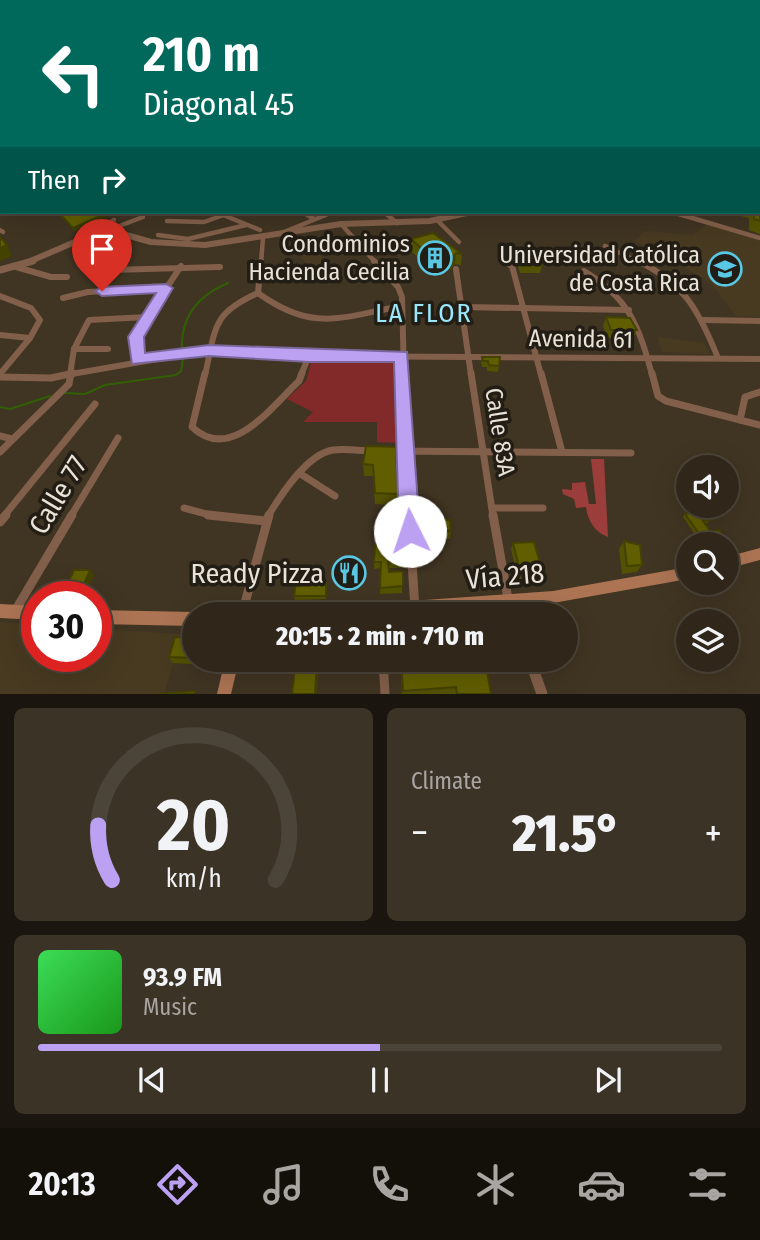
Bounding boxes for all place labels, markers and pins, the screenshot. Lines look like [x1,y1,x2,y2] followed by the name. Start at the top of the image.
[72,219,132,291] pin
[249,230,410,286] place label: Condominios Hacienda Cecilia
[416,239,454,277] building icon: Condominios Hacienda Cecilia
[499,241,700,297] place label: Universidad Católica de Costa Rica
[706,250,744,288] school or university icon: Universidad Católica de Costa Rica
[330,554,368,592] restaurant icon: Ready Pizza
[191,557,324,590] place label: Ready Pizza

